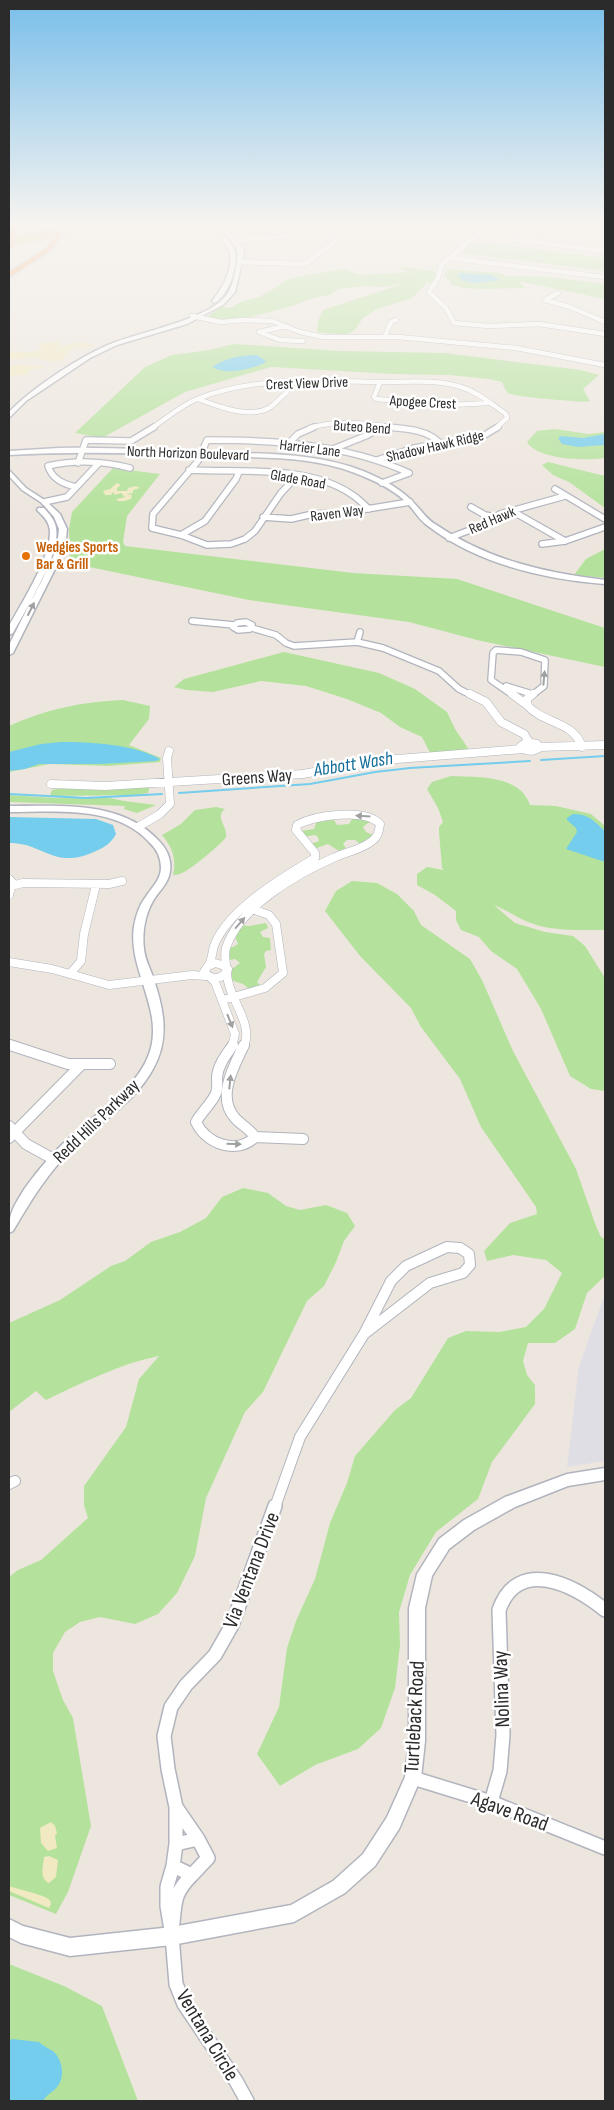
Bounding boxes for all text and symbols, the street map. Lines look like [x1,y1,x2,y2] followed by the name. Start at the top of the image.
[266,373,348,394] street label: Crest View Drive
[388,391,457,414] street label: Apogee Crest
[333,416,391,439] street label: Buteo Bend
[384,426,486,467] street label: Shadow Hawk Ridge
[278,435,342,462] street label: Harrier Lane
[126,442,250,465] street label: North Horizon Boulevard
[269,465,327,494] street label: Glade Road
[309,501,365,526] street label: Raven Way
[466,502,519,539] street label: Red Hawk
[36,538,119,574] place label: Wedgies Sports Bar & Grill
[20,550,32,562] marker: Wedgies Sports Bar & Grill
[27,602,35,616] one-way arrow
[540,669,548,685] one-way arrow
[311,747,394,782] water label: Abbott Wash
[221,765,293,790] street label: Greens Way
[354,812,370,820] one-way arrow
[234,917,245,929] one-way arrow
[227,1013,234,1028] one-way arrow
[226,1073,234,1089] one-way arrow
[49,1075,144,1168] street label: Redd Hills Parkway
[226,1140,242,1148] one-way arrow
[218,1508,285,1632] street label: Via Ventana Drive
[488,1650,515,1728] street label: Nolina Way
[399,1660,430,1774] street label: Turtleback Road
[467,1786,552,1837] street label: Agave Road
[171,1985,244,2085] street label: Ventana Circle

